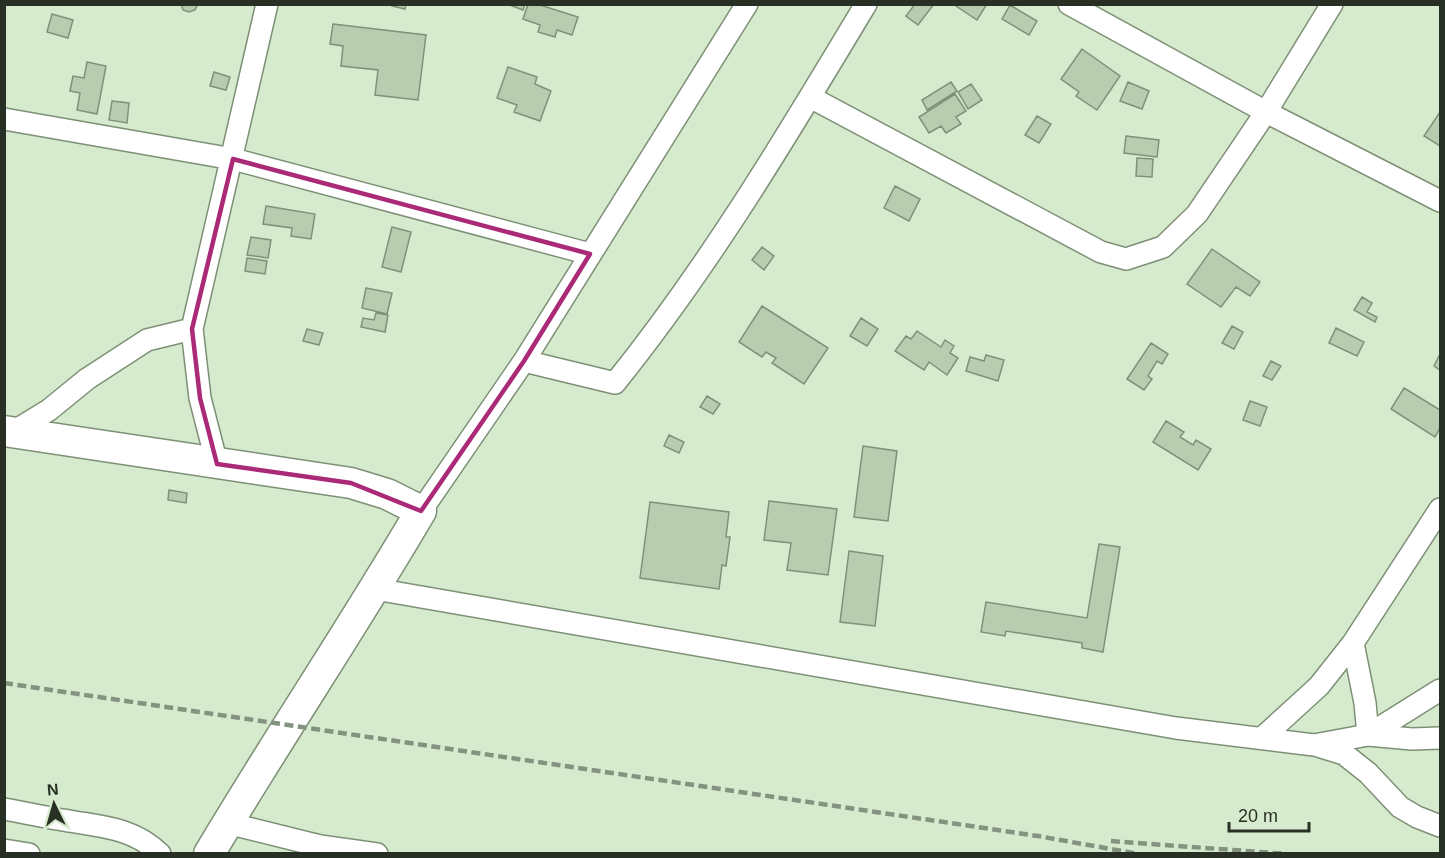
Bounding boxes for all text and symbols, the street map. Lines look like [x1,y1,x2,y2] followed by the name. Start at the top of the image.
[24,774,84,834] north arrow
[46,781,59,799] text: N
[1229,795,1308,833] scale bar
[1238,806,1278,826] text: 20 m

